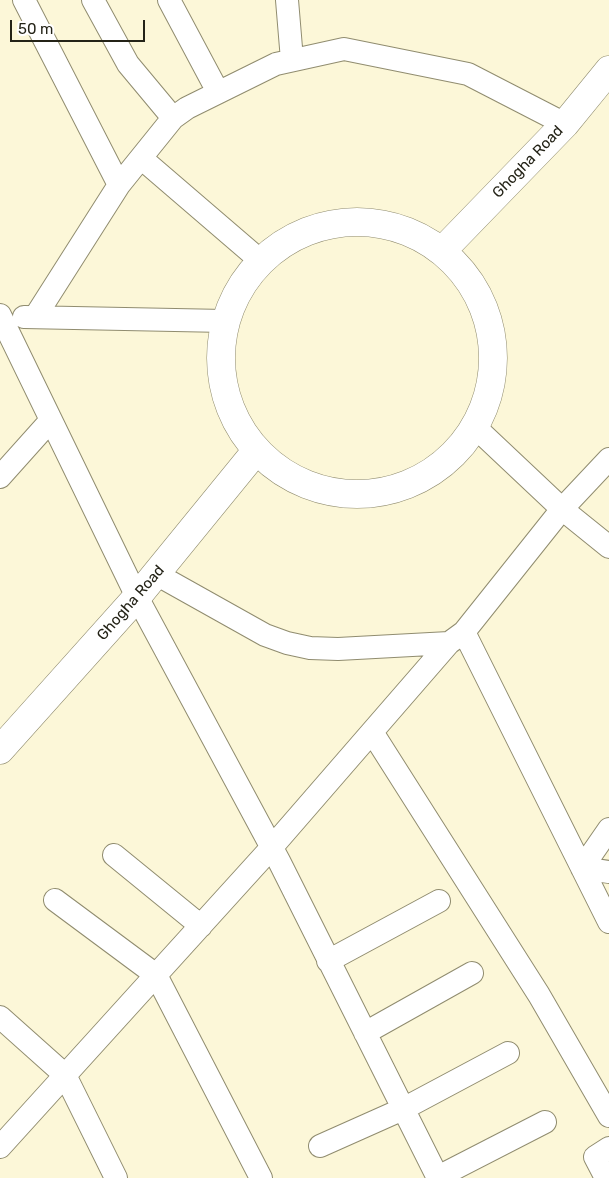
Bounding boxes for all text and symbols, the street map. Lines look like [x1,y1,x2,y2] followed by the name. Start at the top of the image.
[12,10,148,42] scale bar
[18,20,53,38] text: 50 m
[489,122,567,202] street label: Ghogha Road
[94,562,168,644] street label: Ghogha Road

